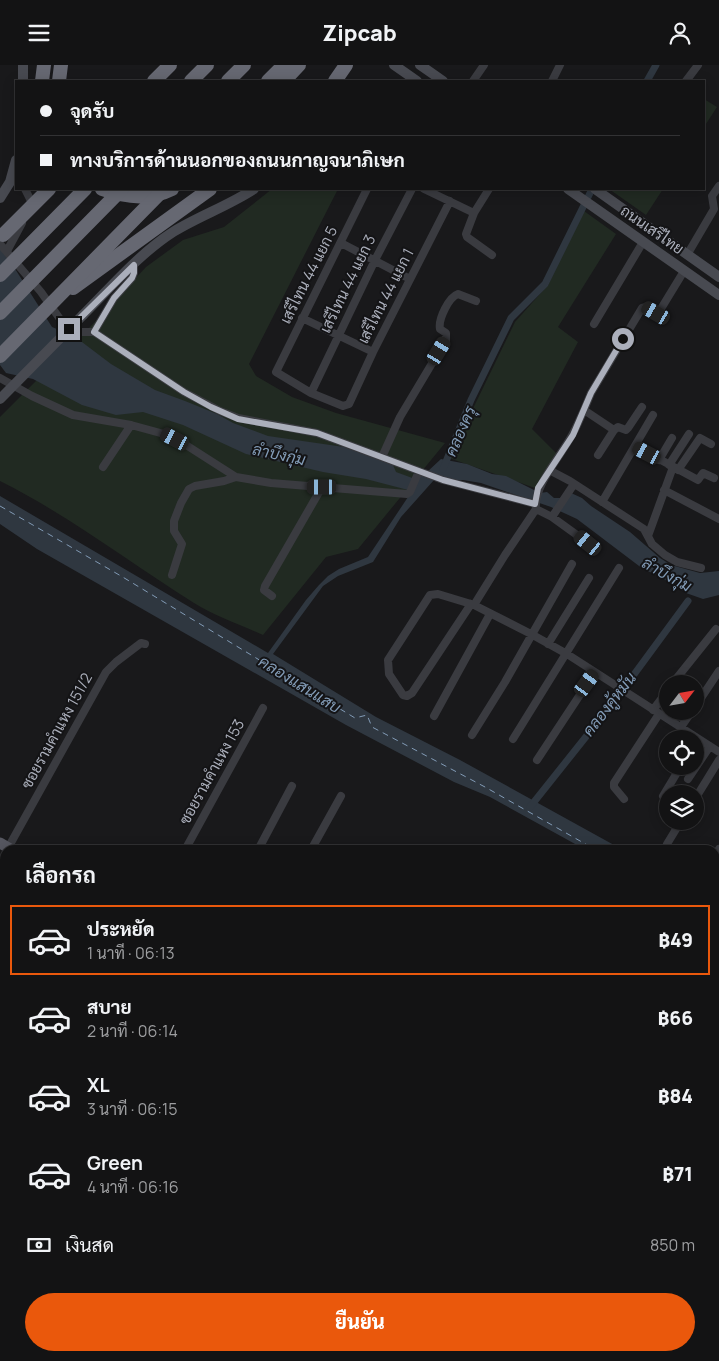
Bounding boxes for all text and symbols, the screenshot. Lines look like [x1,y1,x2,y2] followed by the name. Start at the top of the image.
[322,18,397,48] text: Zipcab
[25,19,53,47] icon: menu
[666,19,694,47] icon: person
[70,98,114,124] text: จุดรับ
[70,147,405,173] text: ทางบริการด้านนอกของถนนกาญจนาภิเษก
[616,200,688,259] street label: ถนนเสรีไทย
[275,222,342,327] street label: เสรีไทน 44 แยก 5
[315,231,380,336] street label: เสรีไทน 44 แยก 3
[352,244,419,347] street label: เสรีไทน 44 แยก 1
[639,299,672,327] car
[58,318,80,340] route end
[612,328,634,350] route start
[424,334,453,368] car
[439,401,482,460] water label: คลองครุ
[158,426,191,452] car
[250,438,308,471] water label: ลำบึงกุ่ม
[630,439,663,467] car
[307,480,337,495] car
[571,528,604,558] car
[638,551,696,598] water label: ลำบึงกุ่ม
[255,650,346,718] water label: คลองแสนแสบ
[572,666,601,700] car
[577,668,642,741] water label: คลองคู้หมัน
[16,669,97,792] street label: ซอยรามคำแหง 151/2
[659,675,704,720] north arrow
[659,675,704,830] map controls
[174,715,249,828] street label: ซอยรามคำแหง 153
[659,730,704,775] button: locate
[659,785,704,830] button: layers
[25,860,96,890] text: เลือกรถ
[87,916,155,942] text: ประหยัด
[27,918,72,963] icon: car
[659,927,693,953] text: ฿49
[87,942,175,964] text: 1 นาที · 06:13
[87,994,132,1020] text: สบาย
[27,996,72,1041] icon: car
[658,1005,693,1031] text: ฿66
[87,1020,178,1042] text: 2 นาที · 06:14
[87,1072,110,1098] text: XL
[27,1074,72,1119] icon: car
[658,1083,693,1109] text: ฿84
[87,1098,178,1120] text: 3 นาที · 06:15
[87,1150,143,1176] text: Green
[27,1152,72,1197] icon: car
[662,1161,693,1187] text: ฿71
[87,1176,179,1198] text: 4 นาที · 06:16
[25,1231,53,1259] icon: cash
[65,1232,114,1258] text: เงินสด
[650,1234,695,1256] text: 850 m
[25,1293,695,1351] button: ยืนยัน

